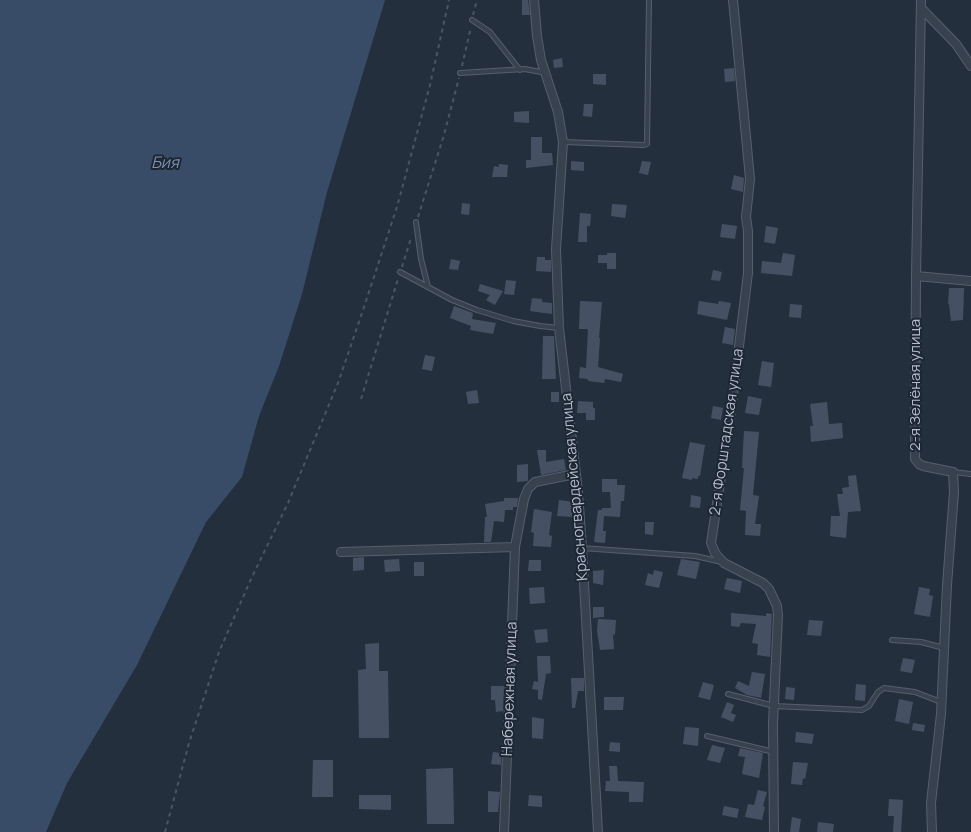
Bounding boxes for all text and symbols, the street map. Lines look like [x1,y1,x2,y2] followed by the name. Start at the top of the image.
[151,154,179,174] water label: Бия
[907,319,925,451] street label: 2-я Зелёная улица
[706,347,748,517] street label: 2-я Форштадская улица
[558,392,592,582] street label: Красногвардейская улица
[499,621,521,757] street label: Набережная улица

